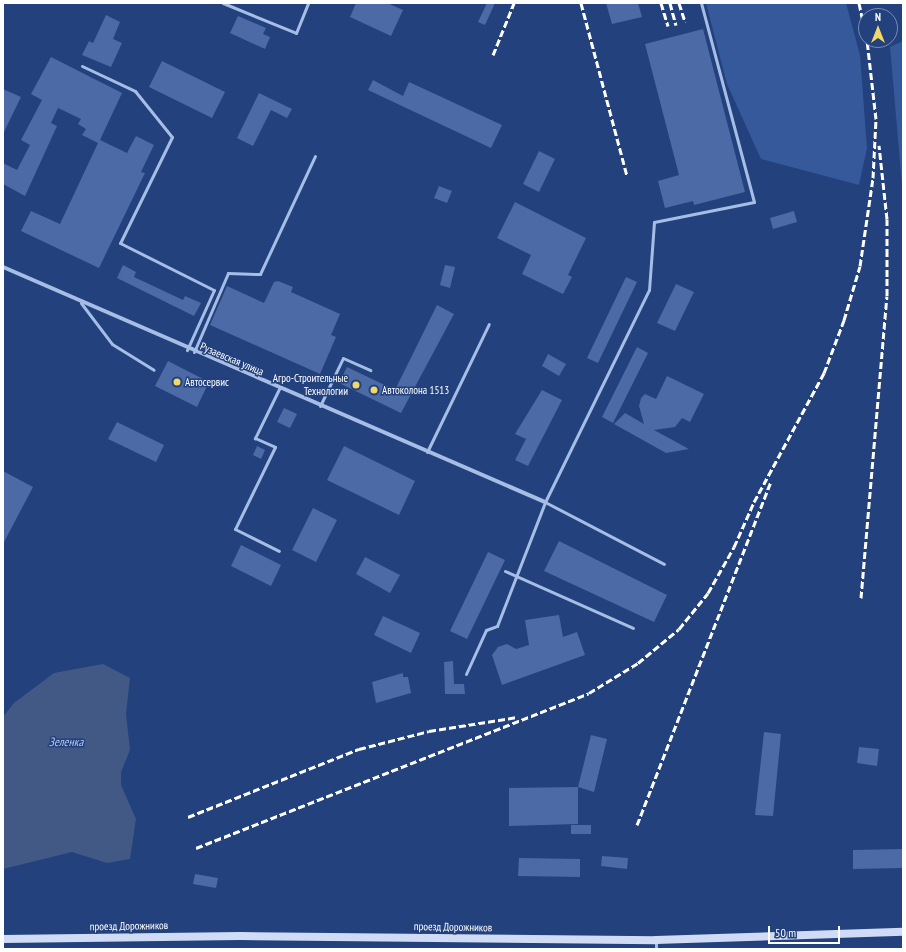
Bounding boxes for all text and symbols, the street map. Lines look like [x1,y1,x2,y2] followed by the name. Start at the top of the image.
[858,8,898,48] north arrow
[875,10,881,24] text: N
[198,340,266,378] street label: Рузаевская улица
[273,372,348,398] place label: Агро-Строительные Технологии
[185,375,229,389] place label: Автосервис
[172,377,182,387] marker: Автосервис
[351,380,361,390] marker: Агро-Строительные Технологии
[382,383,449,397] place label: Автоколона 1513
[369,385,379,395] marker: Автоколона 1513
[49,735,83,749] water label: Зеленка
[770,918,842,944] scale bar
[90,919,168,933] street label: проезд Дорожников
[414,920,492,934] street label: проезд Дорожников
[775,925,796,940] text: 50 m

